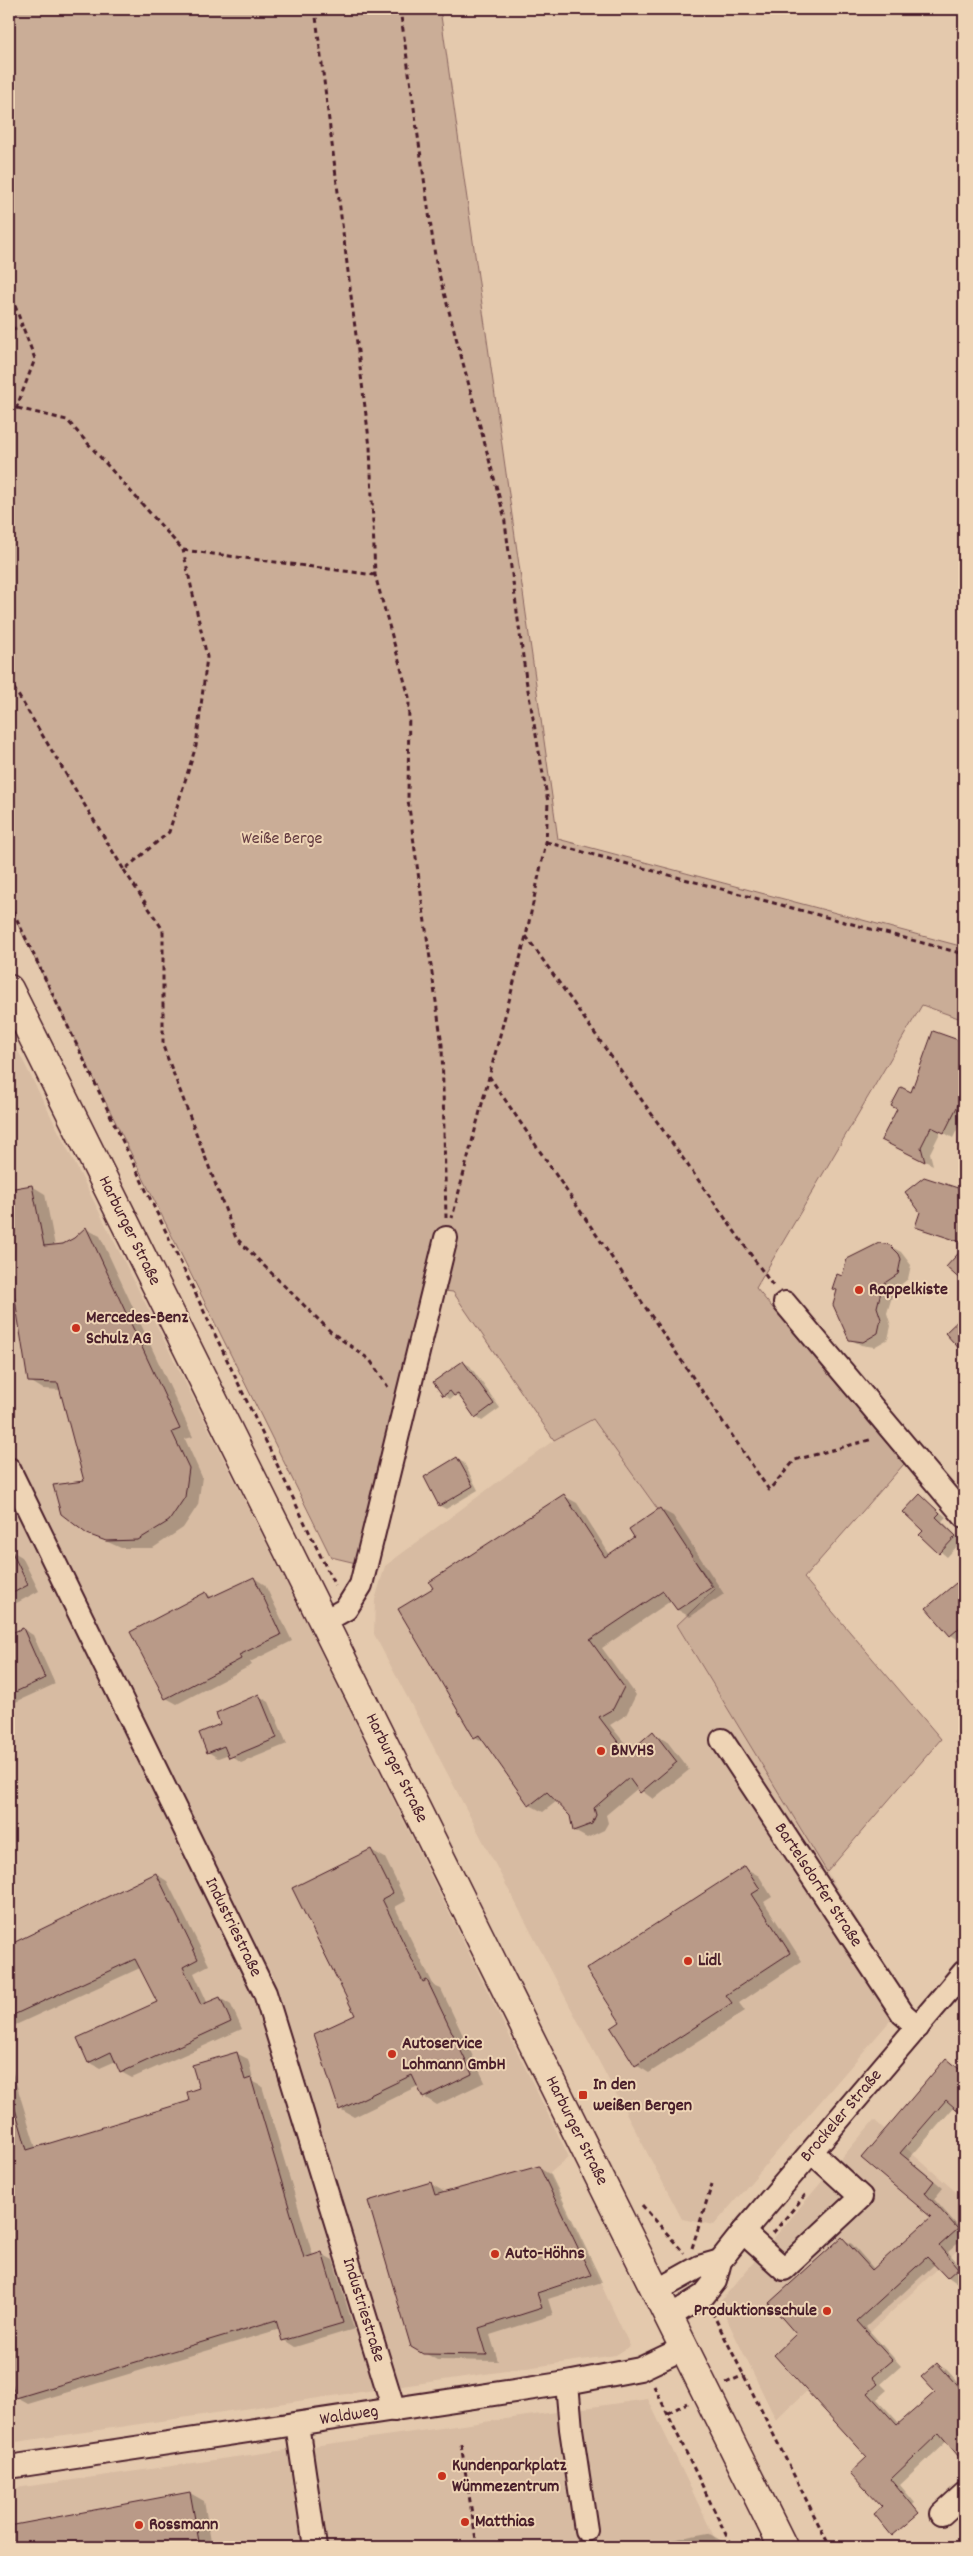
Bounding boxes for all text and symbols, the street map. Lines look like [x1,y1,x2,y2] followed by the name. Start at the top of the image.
[241,827,323,852] park label: Weiße Berge
[91,1172,167,1290] street label: Harburger Straße
[869,1278,948,1303] place label: Rappelkiste
[853,1284,865,1296] marker: Rappelkiste
[86,1306,188,1352] place label: Mercedes-Benz Schulz AG
[70,1322,82,1334] marker: Mercedes-Benz Schulz AG
[358,1709,434,1827] street label: Harburger Straße
[611,1739,654,1764] place label: BNVHS
[595,1745,607,1757] marker: BNVHS
[768,1818,868,1952] street label: Bartelsdorfer Straße
[198,1873,268,1981] street label: Industriestraße
[698,1949,722,1974] place label: Lidl
[682,1955,694,1967] marker: Lidl
[402,2032,506,2078] place label: Autoservice Lohmann GmbH
[386,2048,398,2060] marker: Autoservice Lohmann GmbH
[795,2064,888,2168] street label: Brockeler Straße
[538,2072,614,2190] street label: Harburger Straße
[593,2073,692,2119] place label: In den weißen Bergen
[577,2089,589,2101] marker: In den weißen Bergen
[505,2242,585,2267] place label: Auto-Höhns
[489,2248,501,2260] marker: Auto-Höhns
[335,2255,391,2365] street label: Industriestraße
[694,2299,817,2324] place label: Produktionsschule
[821,2305,833,2317] marker: Produktionsschule
[318,2399,380,2433] street label: Waldweg
[452,2454,567,2500] place label: Kundenparkplatz Wümmezentrum
[436,2470,448,2482] marker: Kundenparkplatz Wümmezentrum
[475,2510,535,2535] place label: Matthias
[149,2513,218,2538] place label: Rossmann
[459,2516,471,2528] marker: Matthias
[133,2519,145,2531] marker: Rossmann

